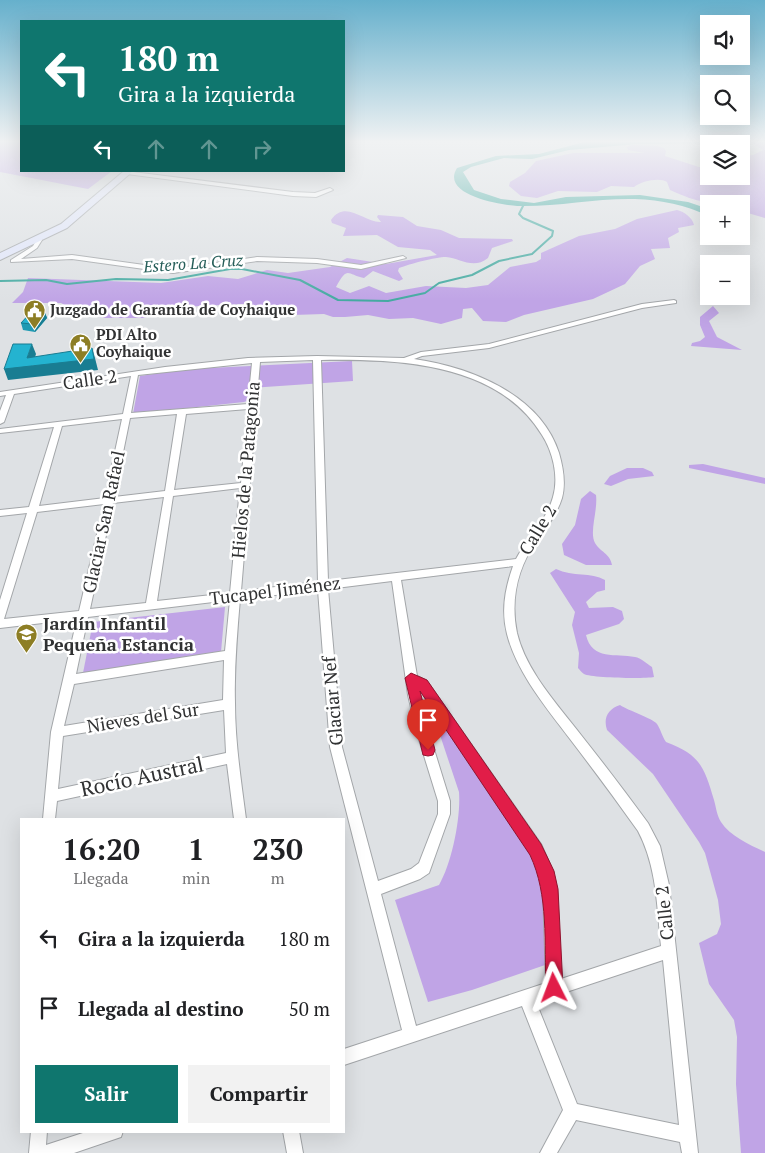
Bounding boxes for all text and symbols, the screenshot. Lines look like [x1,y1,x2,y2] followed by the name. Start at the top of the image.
[700,15,750,305] map controls
[700,15,750,65] button: sound
[118,35,219,81] text: 180 m
[35,40,100,105] icon: left
[700,75,750,125] button: search
[118,79,295,108] text: Gira a la izquierda
[89,135,117,163] icon: left
[142,135,170,163] icon: ahead
[195,135,223,163] icon: ahead
[248,135,276,163] icon: right
[700,135,750,185] button: layers
[700,195,750,245] button: +
[141,248,245,278] water label: Estero La Cruz
[700,255,750,305] button: −
[22,298,46,329] public building icon: Juzgado de Garantía de Coyhaique
[50,299,295,319] place label: Juzgado de Garantía de Coyhaique
[96,324,171,361] place label: PDI Alto Coyhaique
[68,332,92,363] public building icon: PDI Alto Coyhaique
[61,363,119,395] street label: Calle 2
[225,380,265,559] street label: Hielos de la Patagonia
[76,448,130,595] street label: Glaciar San Rafael
[513,500,561,559] street label: Calle 2
[208,570,342,610] street label: Tucapel Jiménez
[43,611,194,656] place label: Jardín Infantil Pequeña Estancia
[15,622,39,653] school or university icon: Jardín Infantil Pequeña Estancia
[316,654,348,747] street label: Glaciar Nef
[85,696,201,738] street label: Nieves del Sur
[407,699,449,750] pin
[414,706,442,734] icon: arrive
[78,749,206,803] street label: Rocío Austral
[62,829,140,869] text: 16:20
[188,829,205,869] text: 1
[252,829,303,869] text: 230
[73,867,129,889] text: Llegada
[182,867,210,889] text: min
[271,867,284,889] text: m
[649,885,679,941] street label: Calle 2
[35,924,63,952] icon: left
[78,926,245,951] text: Gira a la izquierda
[279,926,330,951] text: 180 m
[527,961,579,1013] position arrow
[35,994,63,1022] icon: arrive
[78,996,244,1021] text: Llegada al destino
[289,996,330,1021] text: 50 m
[35,1065,178,1123] button: Salir
[188,1065,330,1123] button: Compartir

